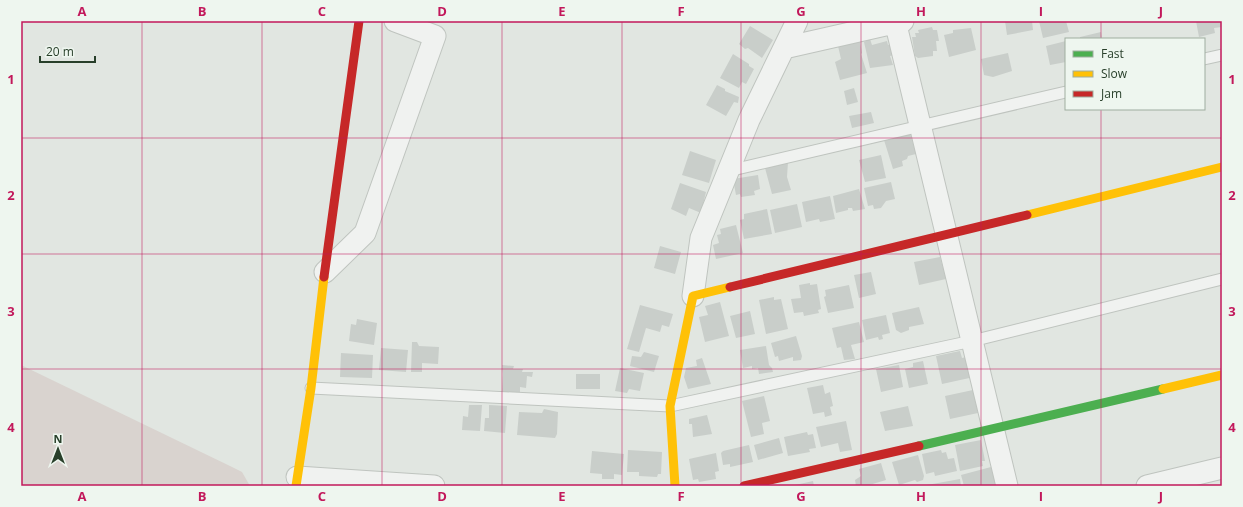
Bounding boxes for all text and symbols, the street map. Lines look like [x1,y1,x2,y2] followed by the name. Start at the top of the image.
[78,2,87,20] text: A
[198,2,207,20] text: B
[318,2,326,20] text: C
[437,2,447,20] text: D
[558,2,566,20] text: E
[677,2,685,20] text: F
[796,2,806,20] text: G
[916,2,926,20] text: H
[1039,2,1043,20] text: I
[1158,2,1163,20] text: J
[40,38,95,64] scale bar
[1065,38,1205,110] legend
[46,43,74,60] text: 20 m
[1101,45,1124,62] text: Fast
[1101,65,1128,82] text: Slow
[7,70,15,88] text: 1
[1228,70,1236,88] text: 1
[1100,85,1122,102] text: Jam
[7,186,15,204] text: 2
[1228,186,1236,204] text: 2
[7,302,15,320] text: 3
[1228,302,1236,320] text: 3
[7,418,15,436] text: 4
[1228,418,1236,436] text: 4
[38,429,78,469] north arrow
[54,431,62,446] text: N
[78,487,87,505] text: A
[198,487,207,505] text: B
[318,487,326,505] text: C
[437,487,447,505] text: D
[558,487,566,505] text: E
[677,487,685,505] text: F
[796,487,806,505] text: G
[916,487,926,505] text: H
[1039,487,1043,505] text: I
[1158,487,1163,505] text: J

